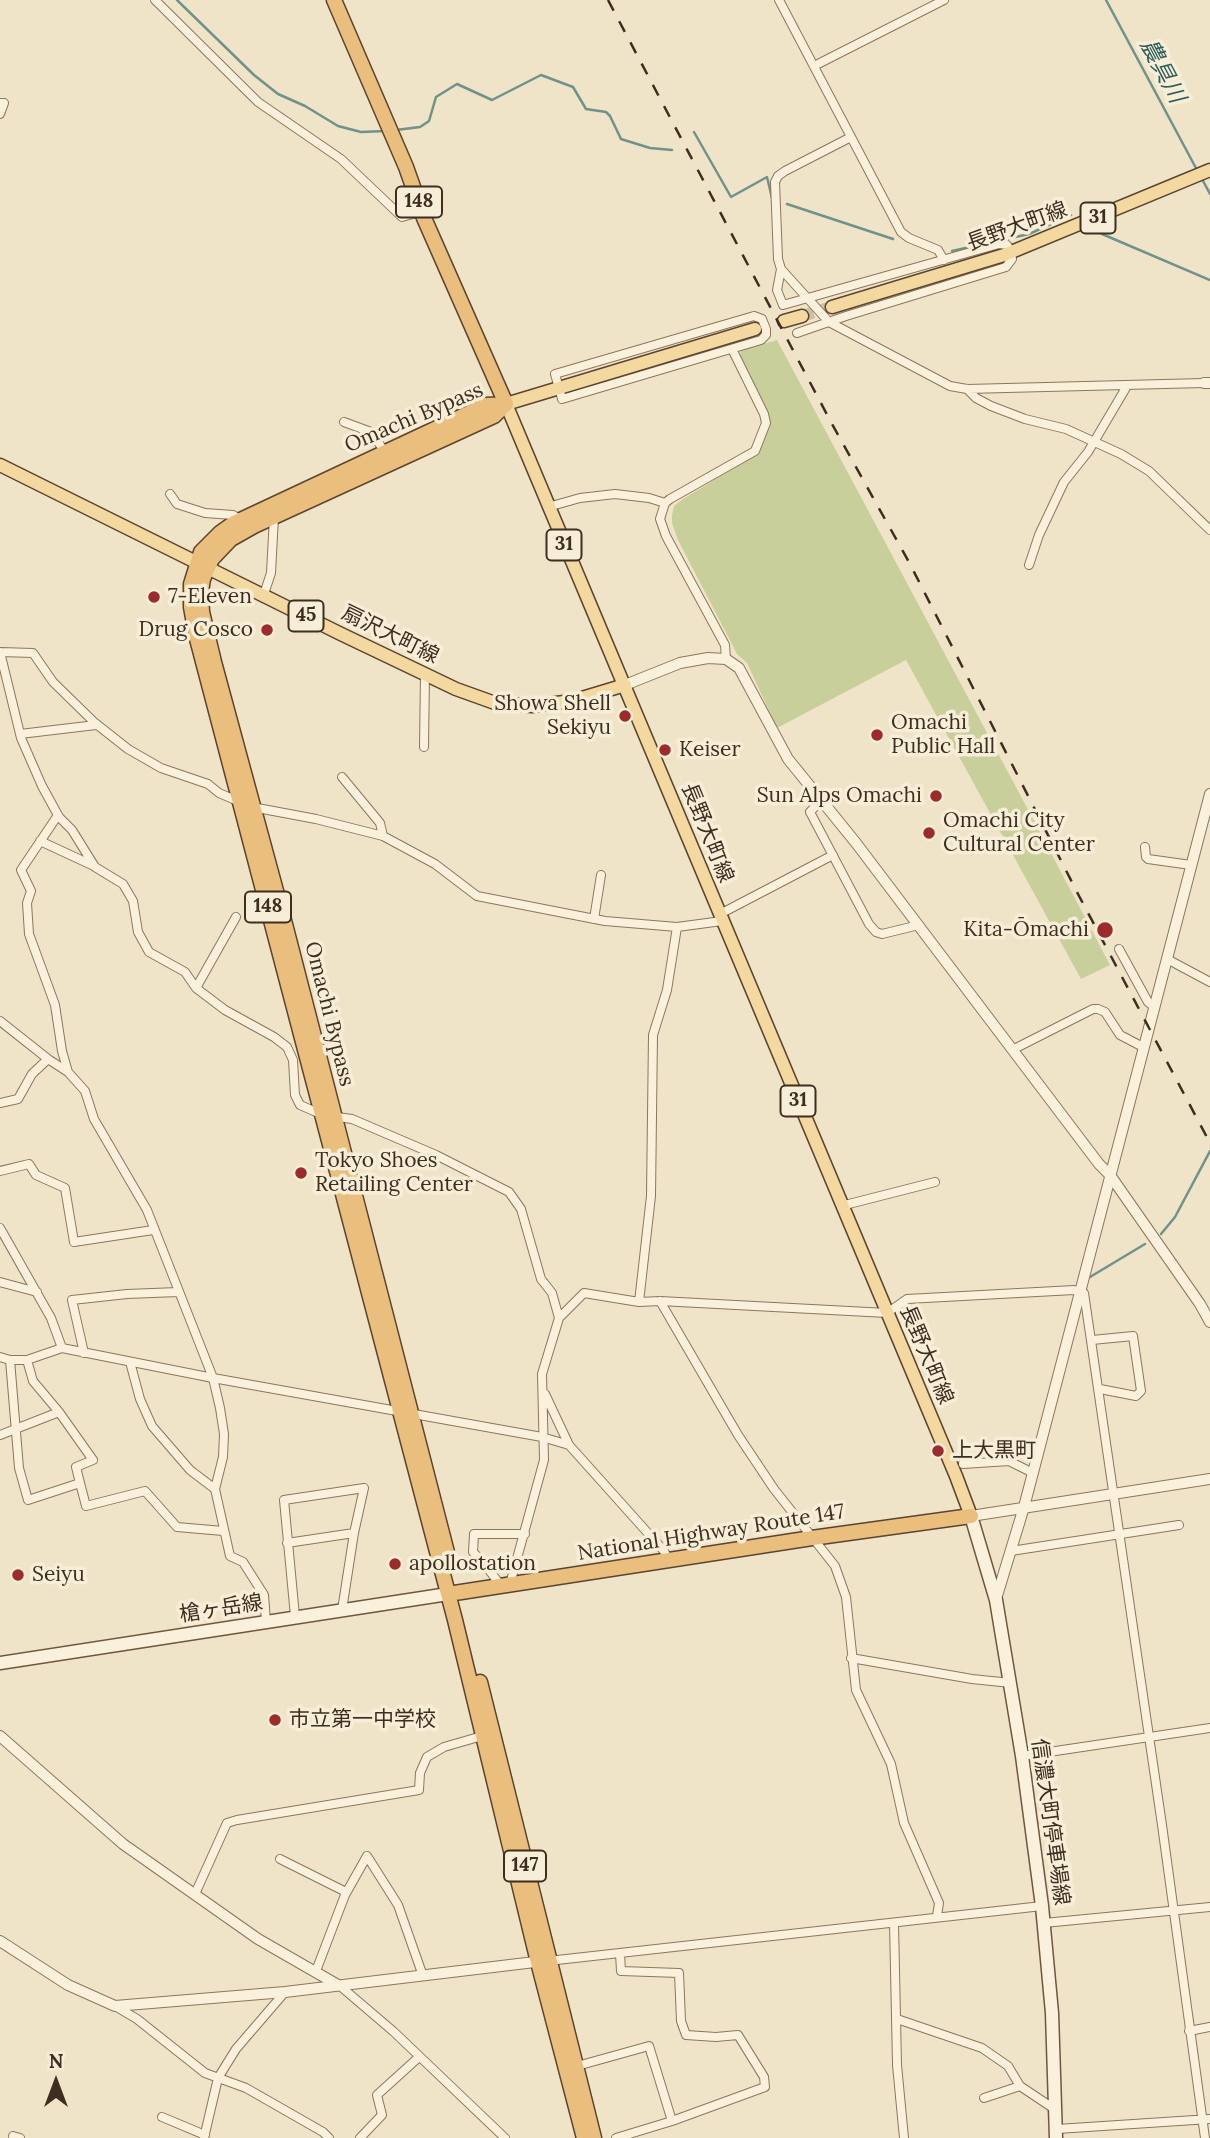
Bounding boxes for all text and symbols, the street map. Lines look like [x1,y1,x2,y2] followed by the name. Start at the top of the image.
[1134,34,1190,108] water label: 農具川
[396,186,442,218] road number: 148
[963,197,1071,257] street label: 長野大町線
[1080,202,1116,233] road number: 31
[341,377,487,459] street label: Omachi Bypass
[546,530,582,560] road number: 31
[168,584,252,610] place label: 7-Eleven
[146,589,162,605] marker: 7-Eleven
[288,600,324,632] road number: 45
[337,601,443,669] street label: 扇沢大町線
[139,617,253,643] place label: Drug Cosco
[259,622,275,638] marker: Drug Cosco
[494,691,611,741] place label: Showa Shell Sekiyu
[617,708,633,724] marker: Showa Shell Sekiyu
[891,710,995,760] place label: Omachi Public Hall
[869,727,885,743] marker: Omachi Public Hall
[679,737,741,763] place label: Keiser
[657,742,673,758] marker: Keiser
[676,780,738,886] street label: 長野大町線
[757,783,922,809] place label: Sun Alps Omachi
[928,788,944,804] marker: Sun Alps Omachi
[943,808,1095,858] place label: Omachi City Cultural Center
[921,825,937,841] marker: Omachi City Cultural Center
[245,892,291,923] road number: 148
[963,917,1089,943] place label: Kita-Ōmachi
[1095,920,1115,940] marker: Kita-Ōmachi
[299,939,359,1089] street label: Omachi Bypass
[780,1086,816,1116] road number: 31
[315,1148,473,1198] place label: Tokyo Shoes Retailing Center
[293,1165,309,1181] marker: Tokyo Shoes Retailing Center
[894,1302,958,1408] street label: 長野大町線
[952,1438,1036,1464] place label: 上大黒町
[930,1443,946,1459] marker: 上大黒町
[576,1499,846,1567] street label: National Highway Route 147
[409,1551,536,1577] place label: apollostation
[387,1556,403,1572] marker: apollostation
[32,1562,85,1588] place label: Seiyu
[10,1567,26,1583] marker: Seiyu
[178,1590,264,1628] street label: 槍ヶ岳線
[289,1707,436,1733] place label: 市立第一中学校
[267,1712,283,1728] marker: 市立第一中学校
[1026,1737,1074,1907] street label: 信濃大町停車場線
[504,1850,546,1882] road number: 147
[21,2047,91,2117] north arrow
[49,2049,63,2073] text: N

